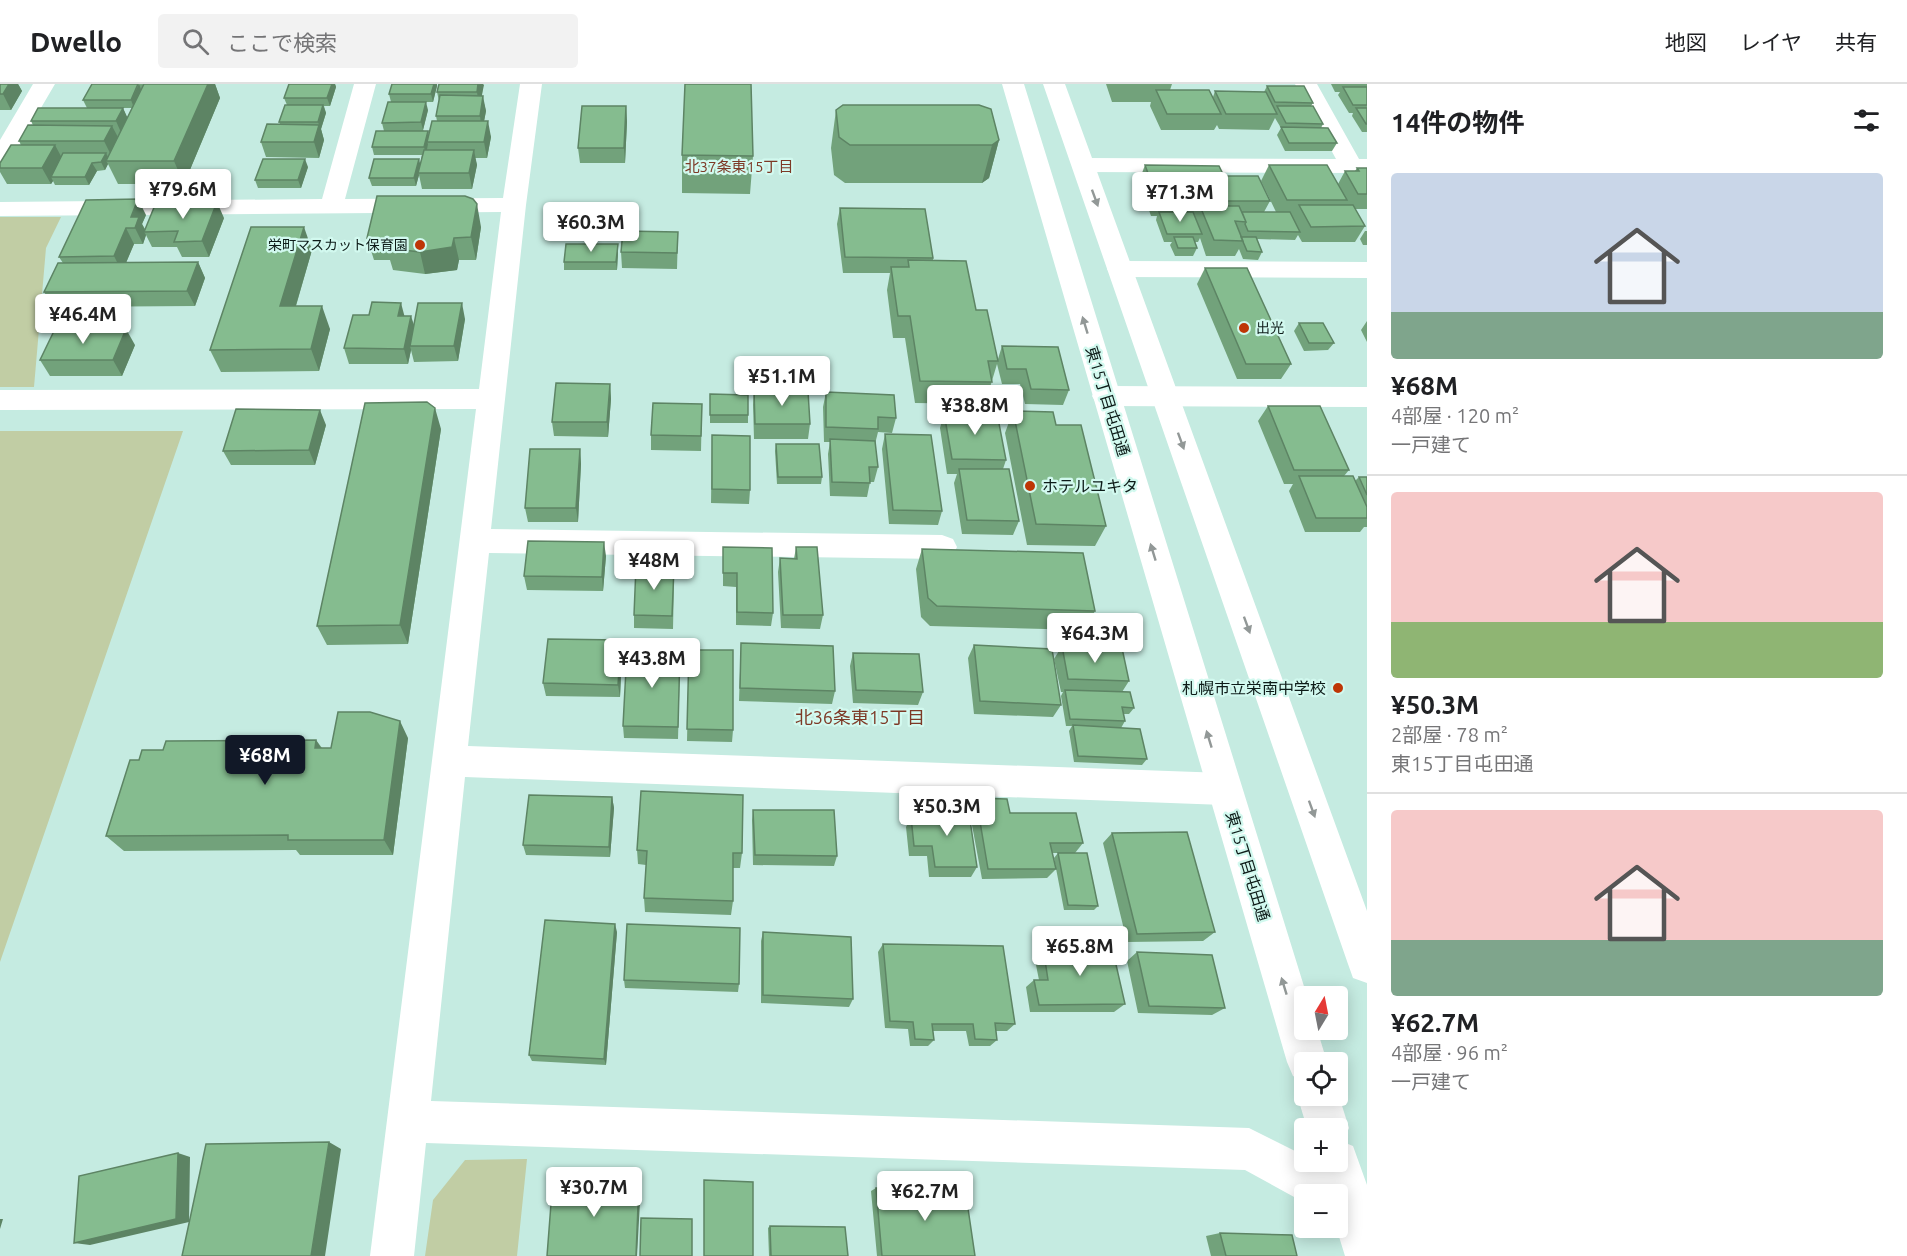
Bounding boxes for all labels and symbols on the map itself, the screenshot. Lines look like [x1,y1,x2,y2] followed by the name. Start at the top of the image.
[685,158,793,175] district label: 北37条東15丁目
[134,169,232,220] pin: ¥79.6M
[1131,172,1229,223] pin: ¥71.3M
[1090,190,1100,208] one-way arrow
[542,202,640,253] pin: ¥60.3M
[268,237,408,253] place label: 栄町マスカット保育園
[413,238,427,252] marker: 栄町マスカット保育園
[34,294,132,345] pin: ¥46.4M
[1080,316,1089,334] one-way arrow
[1256,320,1284,336] place label: 出光
[1237,321,1251,335] marker: 出光
[1083,344,1133,458] street label: 東15丁目屯田通
[733,356,831,407] pin: ¥51.1M
[926,385,1024,436] pin: ¥38.8M
[1177,433,1187,451] one-way arrow
[1042,477,1138,495] place label: ホテルユキタ
[1023,479,1037,493] marker: ホテルユキタ
[618,540,690,591] pin: ¥48M
[1148,543,1157,561] one-way arrow
[1046,613,1144,664] pin: ¥64.3M
[1242,616,1252,634] one-way arrow
[603,638,701,689] pin: ¥43.8M
[1182,679,1326,697] place label: 札幌市立栄南中学校
[1331,681,1345,695] marker: 札幌市立栄南中学校
[795,707,925,727] district label: 北36条東15丁目
[1204,730,1213,748] one-way arrow
[229,735,301,786] pin: ¥68M
[898,786,996,837] pin: ¥50.3M
[1308,800,1317,818] one-way arrow
[1223,809,1273,923] street label: 東15丁目屯田通
[1031,926,1129,977] pin: ¥65.8M
[1279,977,1288,995] one-way arrow
[1294,986,1348,1040] north arrow
[545,1167,643,1218] pin: ¥30.7M
[876,1171,974,1222] pin: ¥62.7M

